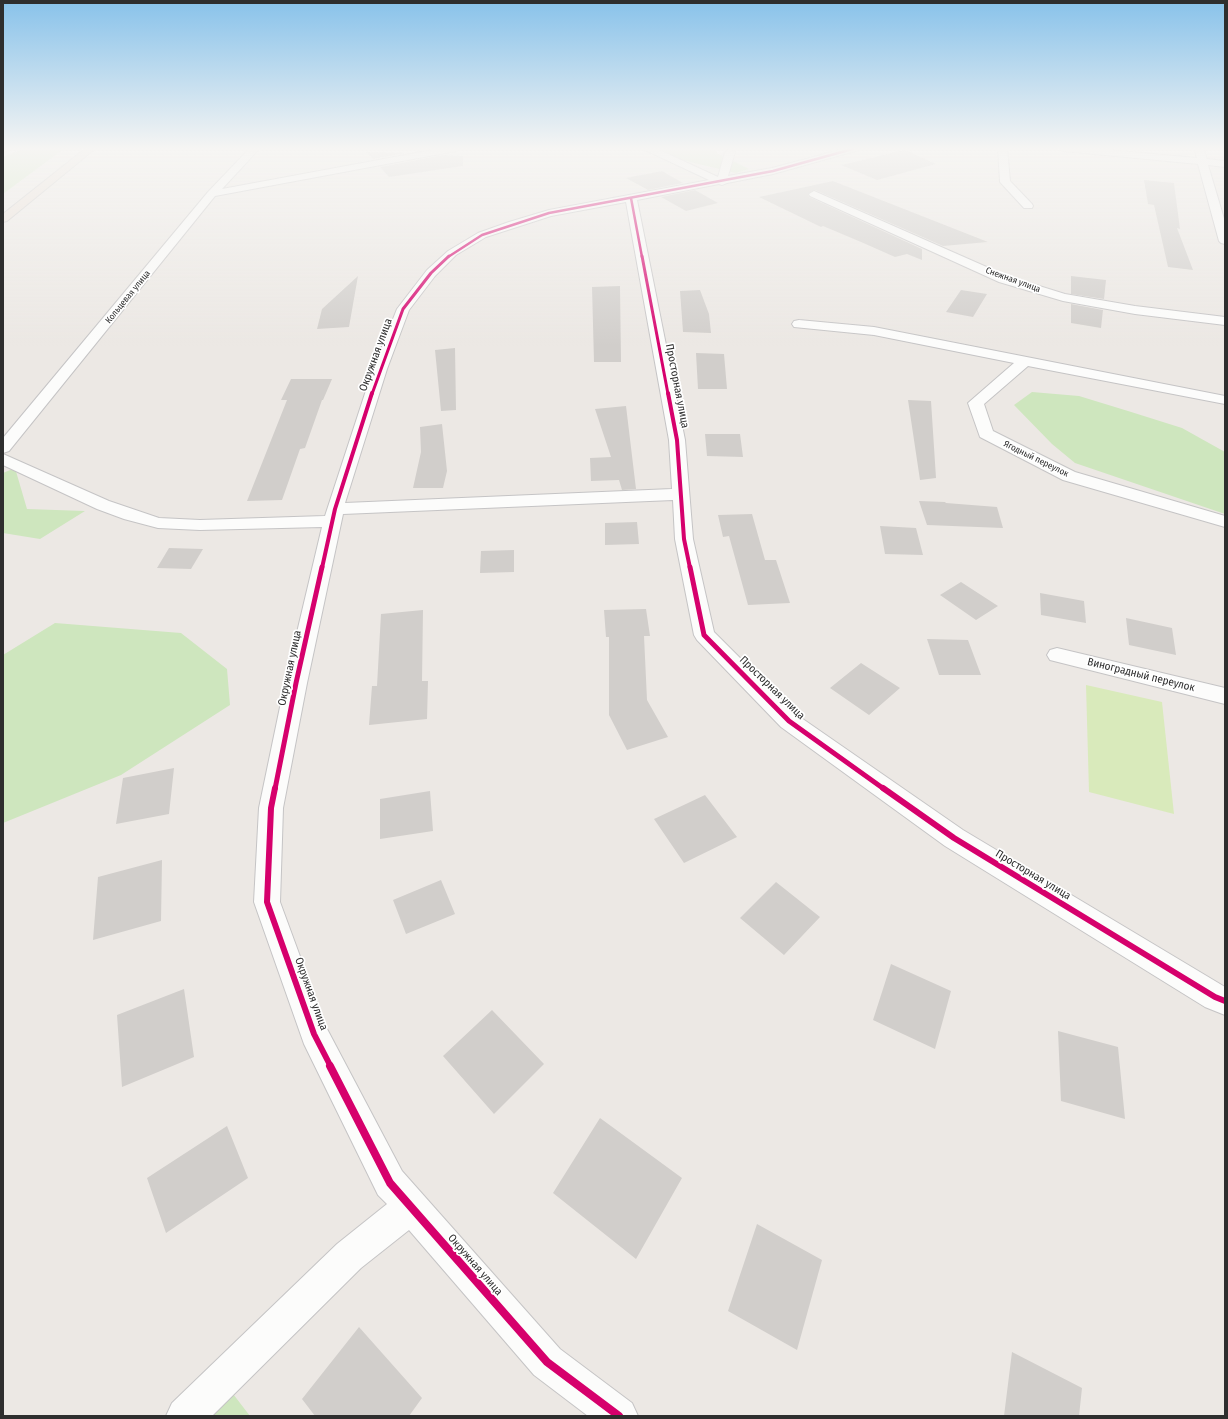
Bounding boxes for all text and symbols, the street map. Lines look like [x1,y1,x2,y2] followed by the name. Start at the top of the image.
[984,265,1042,295] street label: Снежная улица
[103,268,153,326] street label: Кольцевая улица
[357,317,395,393] street label: Окружная улица
[662,343,692,429] street label: Просторная улица
[1002,439,1070,479] street label: Ягодный переулок
[276,629,304,707] street label: Окружная улица
[737,654,807,722] street label: Просторная улица
[1086,655,1196,695] street label: Виноградный переулок
[993,847,1073,903] street label: Просторная улица
[292,956,330,1032] street label: Окружная улица
[445,1232,505,1298] street label: Окружная улица

